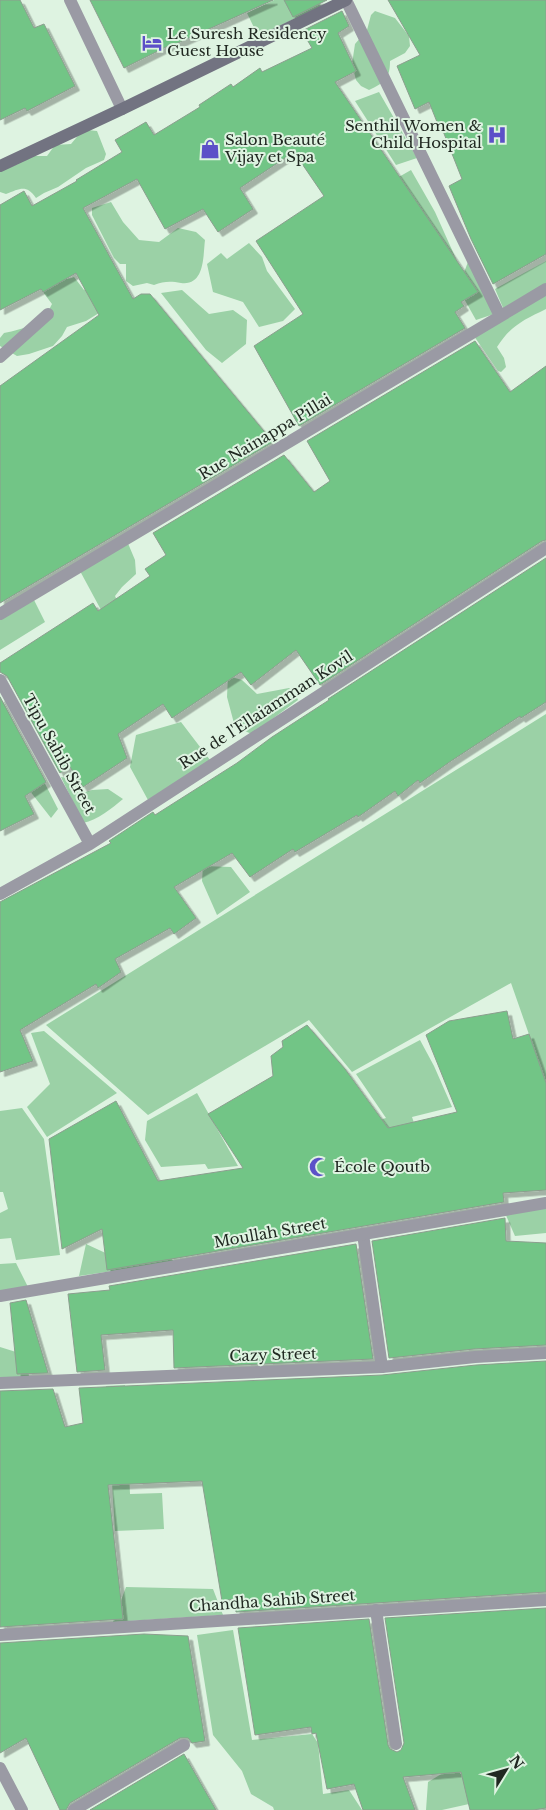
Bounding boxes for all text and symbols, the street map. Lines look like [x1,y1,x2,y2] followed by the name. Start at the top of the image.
[167,24,327,60] place label: Le Suresh Residency Guest House
[141,32,163,54] hotel icon: Le Suresh Residency Guest House
[345,116,482,152] place label: Senthil Women & Child Hospital
[486,124,508,146] hospital icon: Senthil Women & Child Hospital
[224,130,325,166] place label: Salon Beauté Vijay et Spa
[199,138,221,160] shop icon: Salon Beauté Vijay et Spa
[195,389,334,484] street label: Rue Nainappa Pillai
[175,646,356,773] street label: Rue de l'Ellaiamman Kovil
[19,691,100,817] street label: Tipu Sahib Street
[308,1156,330,1178] mosque icon: École Qoutb
[334,1157,430,1176] place label: École Qoutb
[212,1213,328,1252] street label: Moullah Street
[229,1343,317,1366] street label: Cazy Street
[188,1585,356,1616] street label: Chandha Sahib Street
[481,1745,531,1795] north arrow
[505,1752,528,1773] text: N

